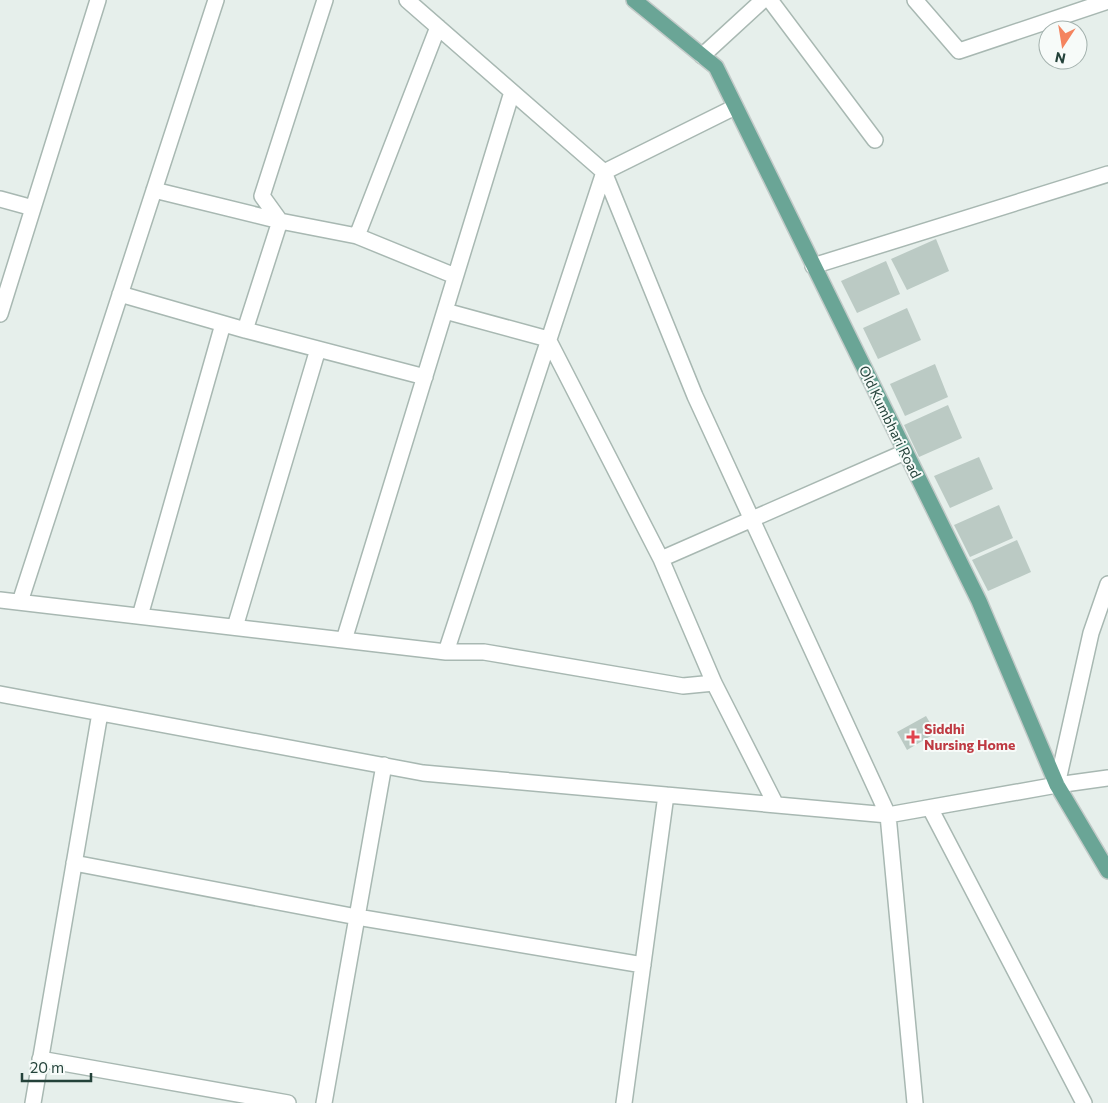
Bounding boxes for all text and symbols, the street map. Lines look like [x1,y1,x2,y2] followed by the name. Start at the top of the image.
[1038,20,1088,70] north arrow
[1053,49,1067,68] text: N
[856,363,925,481] street label: Old Kumbhari Road
[924,720,1015,753] place label: Siddhi Nursing Home
[906,730,920,744] marker: Siddhi Nursing Home
[22,1050,91,1082] scale bar
[30,1058,64,1076] text: 20 m

